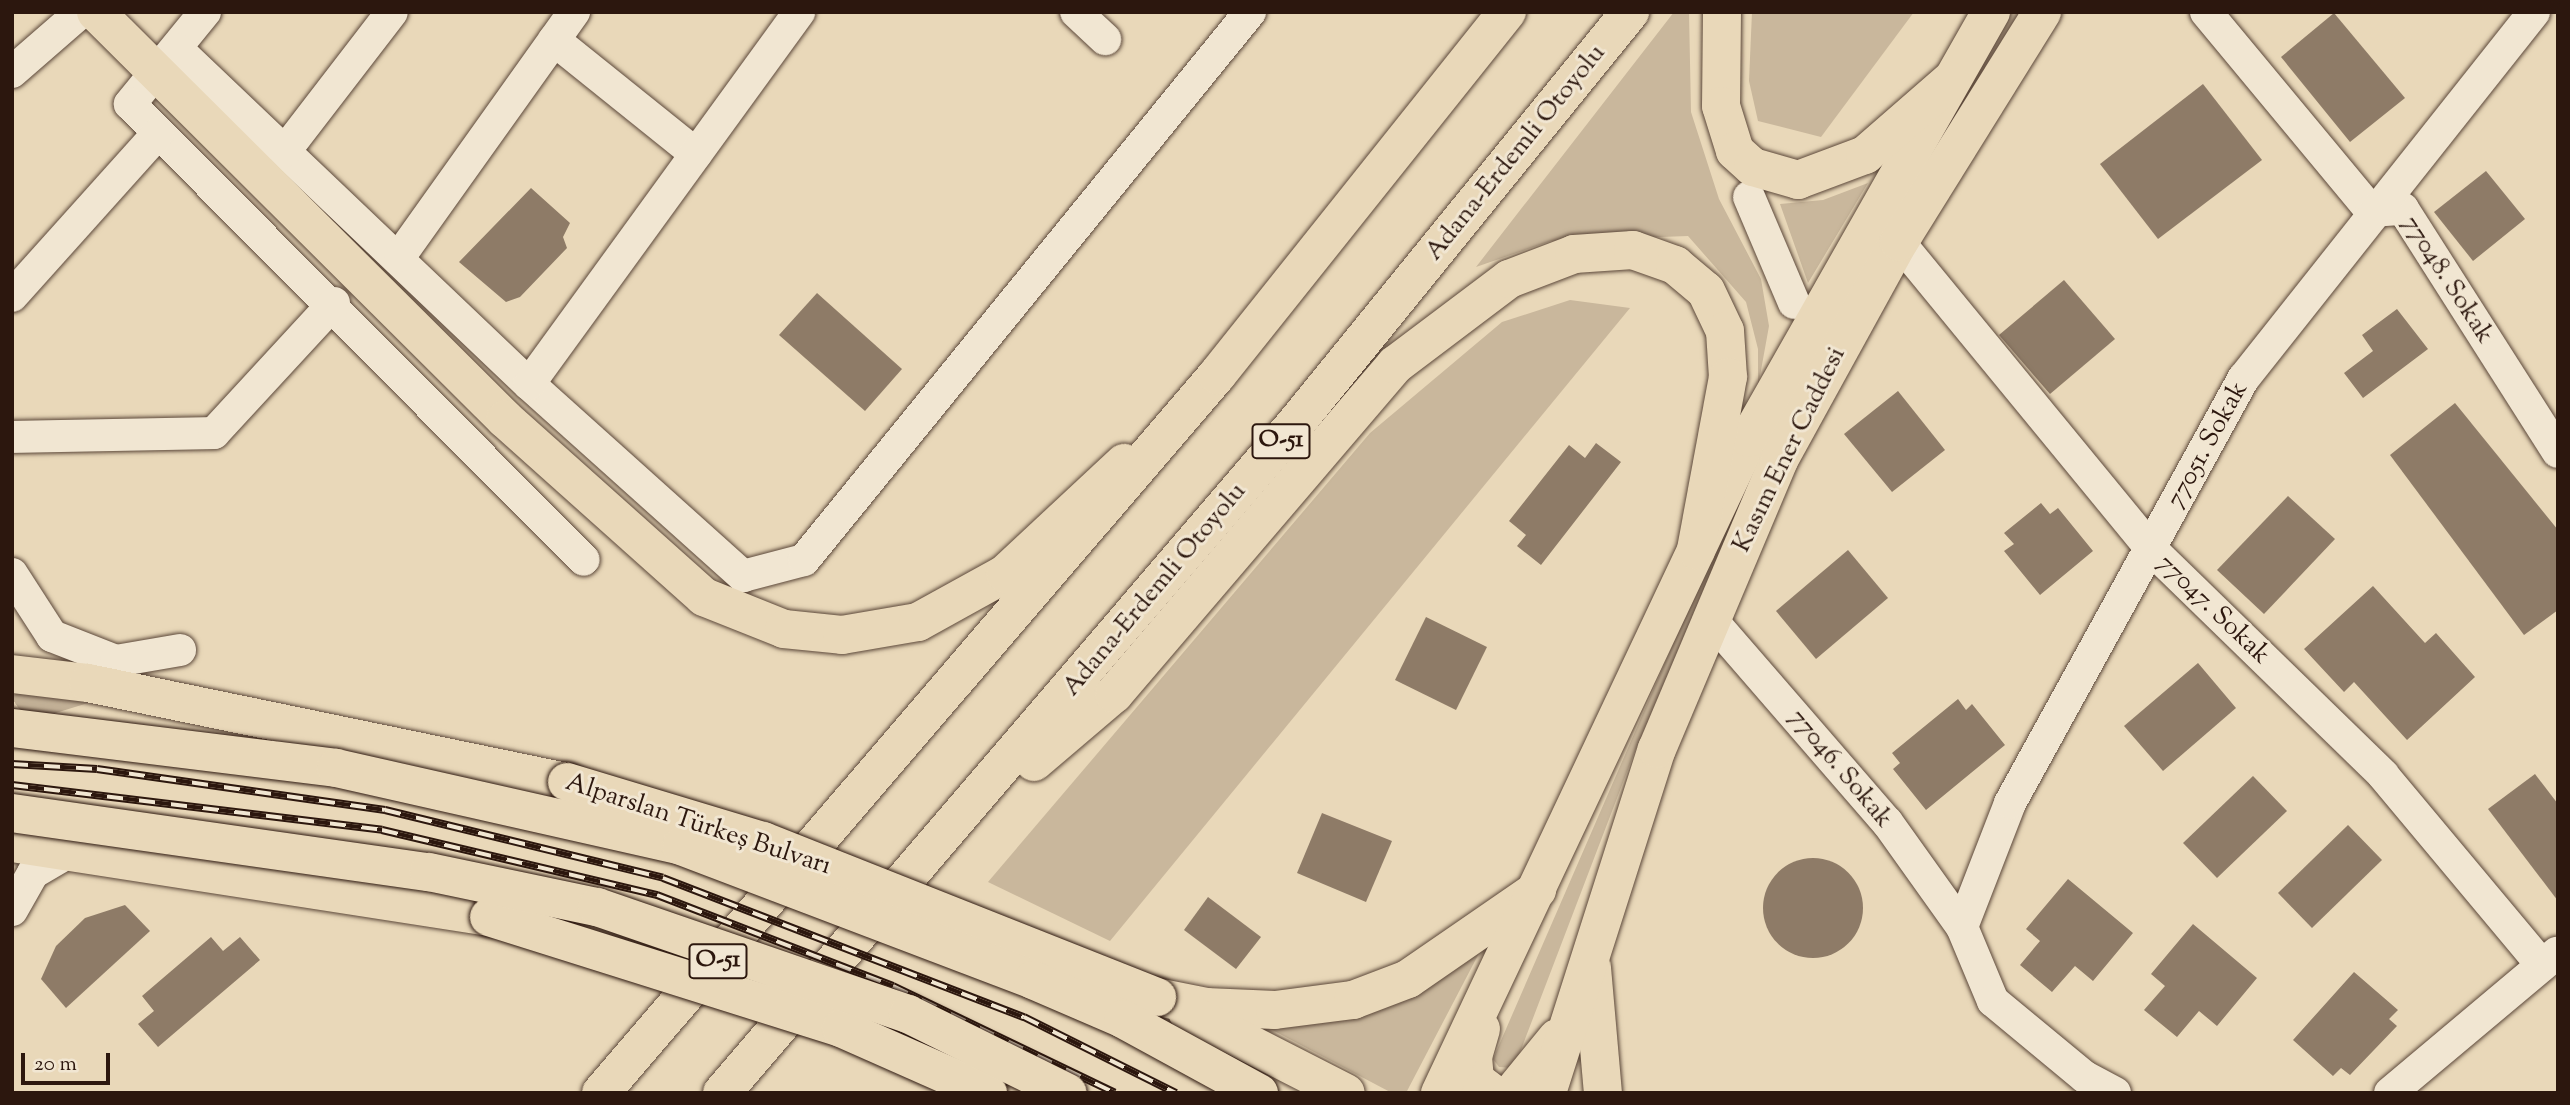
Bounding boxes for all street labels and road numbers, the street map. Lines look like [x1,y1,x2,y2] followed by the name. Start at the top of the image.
[1419,39,1613,267] street label: Adana-Erdemli Otoyolu
[2394,210,2500,350] street label: 77048. Sokak
[1727,342,1853,558] street label: Kasım Ener Caddesi
[2161,377,2255,513] street label: 77051. Sokak
[1251,420,1311,462] road number: O-51
[1057,477,1253,703] street label: Adana-Erdemli Otoyolu
[2150,548,2276,672] street label: 77047. Sokak
[1781,703,1899,835] street label: 77046. Sokak
[561,767,835,883] street label: Alparslan Türkeş Bulvarı
[688,940,748,981] road number: O-51

